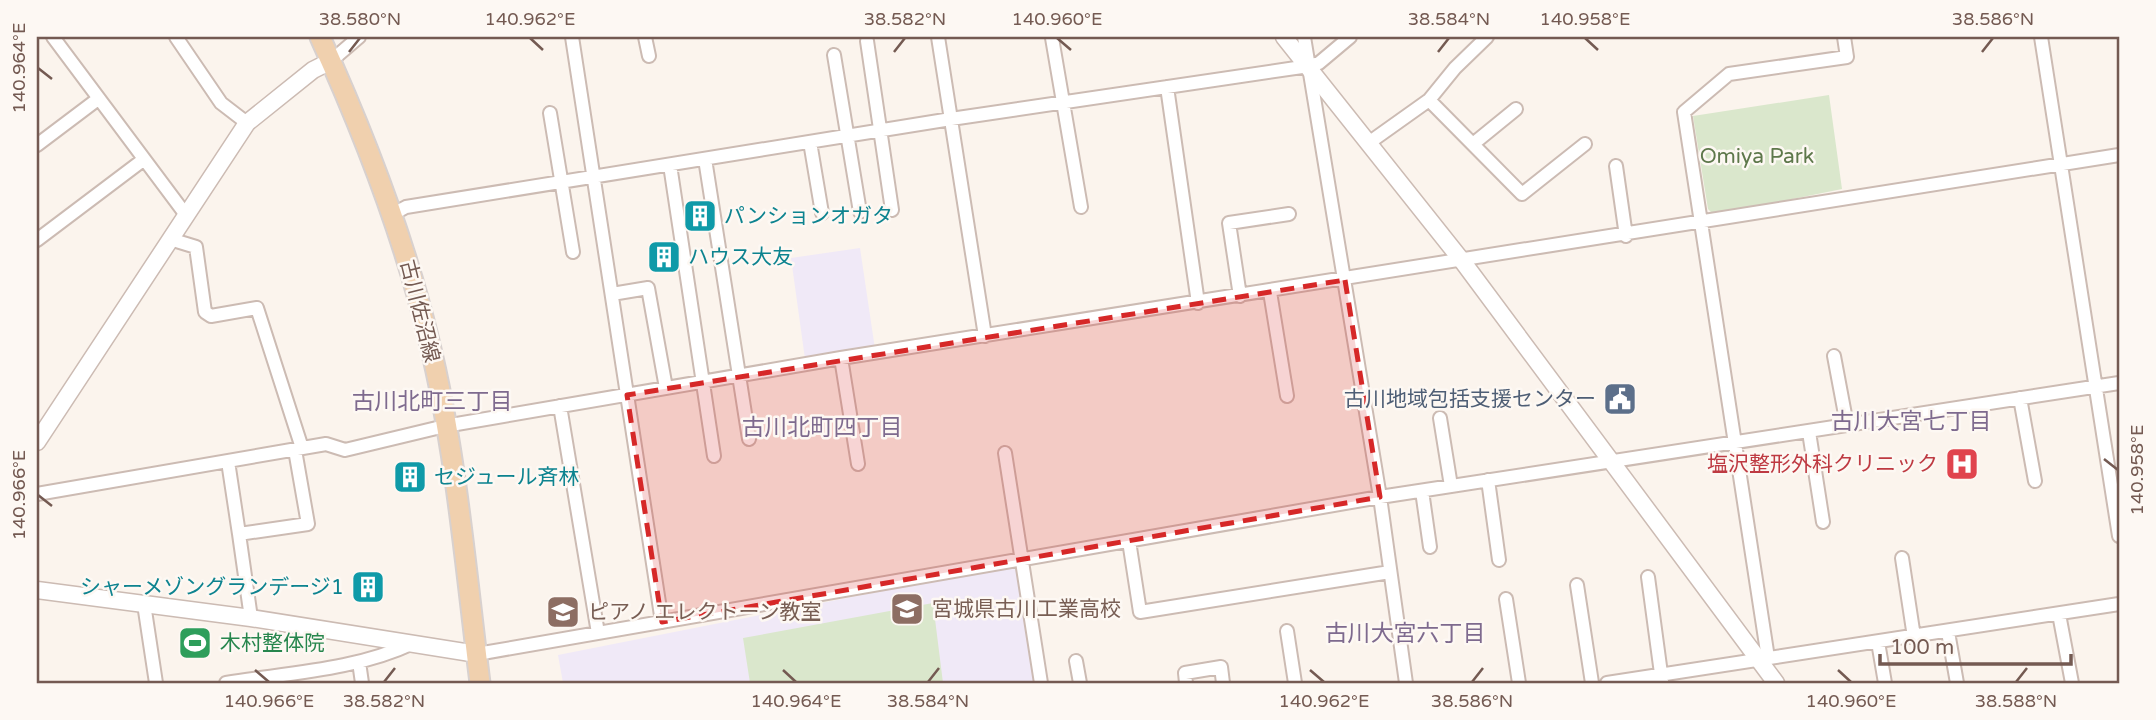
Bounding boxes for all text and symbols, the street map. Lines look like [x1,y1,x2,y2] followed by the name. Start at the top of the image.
[319,8,401,30] text: 38.580°N
[485,8,575,30] text: 140.962°E
[864,8,946,30] text: 38.582°N
[1012,8,1102,30] text: 140.960°E
[1408,8,1490,30] text: 38.584°N
[1540,8,1630,30] text: 140.958°E
[1952,8,2034,30] text: 38.586°N
[8,23,30,113] text: 140.964°E
[1700,144,1814,169] park label: Omiya Park
[681,197,719,235] building icon: パンションオガタ
[724,204,893,229] place label: パンションオガタ
[645,238,683,276] building icon: ハウス大友
[688,245,793,270] place label: ハウス大友
[395,257,444,365] street label: 古川佐沼線
[1601,380,1639,418] public building icon: 古川地域包括支援センター
[1344,387,1596,412] place label: 古川地域包括支援センター
[352,388,513,416] district label: 古川北町三丁目
[1831,408,1992,436] district label: 古川大宮七丁目
[742,414,903,442] district label: 古川北町四丁目
[2126,425,2148,515] text: 140.958°E
[1943,445,1981,483] hospital icon: 塩沢整形外科クリニック
[8,450,30,540] text: 140.966°E
[1707,452,1938,477] place label: 塩沢整形外科クリニック
[391,458,429,496] building icon: セジュール斉林
[434,465,580,490] place label: セジュール斉林
[349,568,387,606] building icon: シャーメゾングランデージ1
[80,575,344,600] place label: シャーメゾングランデージ1
[888,590,926,628] school or university icon: 宮城県古川工業高校
[544,593,582,631] school or university icon: ピアノ エレクトーン教室
[932,597,1121,622] place label: 宮城県古川工業高校
[588,600,822,625] place label: ピアノ エレクトーン教室
[1325,620,1486,648] district label: 古川大宮六丁目
[1880,622,2070,666] scale bar
[176,624,214,662] sports icon: 木村整体院
[220,631,325,656] place label: 木村整体院
[1890,635,1954,660] text: 100 m
[224,690,314,712] text: 140.966°E
[343,690,425,712] text: 38.582°N
[751,690,841,712] text: 140.964°E
[887,690,969,712] text: 38.584°N
[1279,690,1369,712] text: 140.962°E
[1431,690,1513,712] text: 38.586°N
[1806,690,1896,712] text: 140.960°E
[1975,690,2057,712] text: 38.588°N

